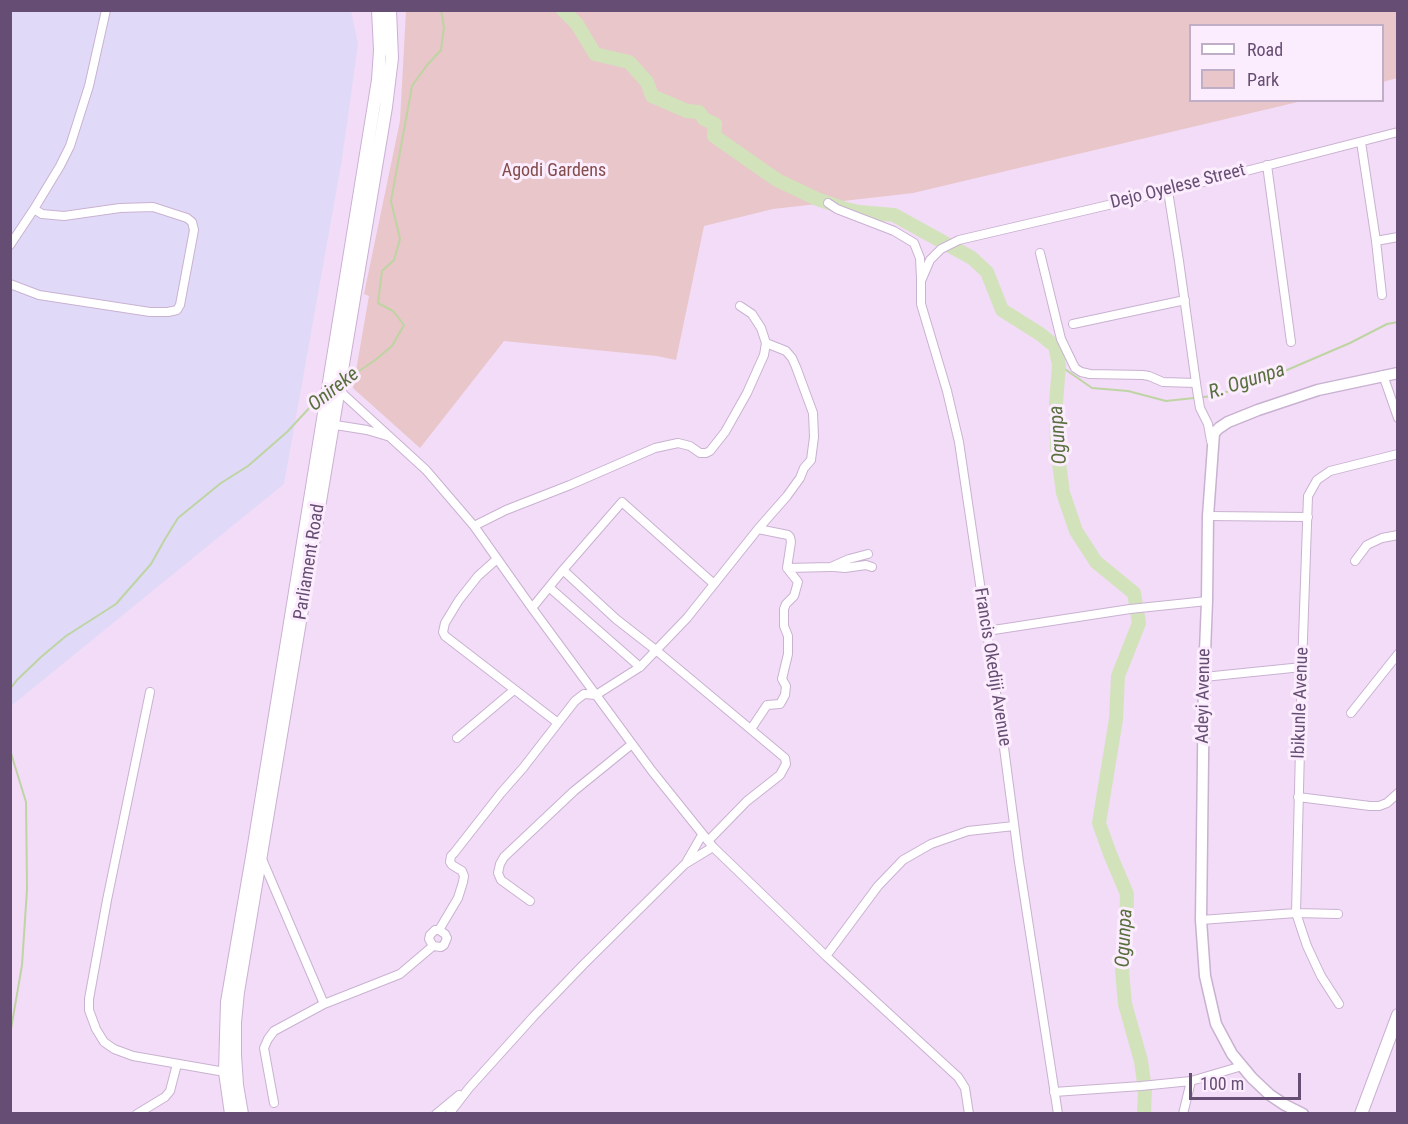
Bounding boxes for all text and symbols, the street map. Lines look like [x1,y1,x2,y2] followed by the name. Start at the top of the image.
[1189,24,1384,102] legend
[1247,39,1283,60] text: Road
[1247,69,1279,90] text: Park
[502,160,606,182] park label: Agodi Gardens
[1108,160,1248,214] street label: Dejo Oyelese Street
[1206,358,1288,406] water label: R. Ogunpa
[304,363,364,417] water label: Onireke
[1045,405,1073,465] water label: Ogunpa
[290,502,330,622] street label: Parliament Road
[969,586,1015,748] street label: Francis Okediji Avenue
[1288,647,1314,759] street label: Ibikunle Avenue
[1192,648,1216,744] street label: Adeyi Avenue
[1111,908,1139,968] water label: Ogunpa
[1192,1061,1304,1099] scale bar
[1200,1073,1244,1094] text: 100 m

